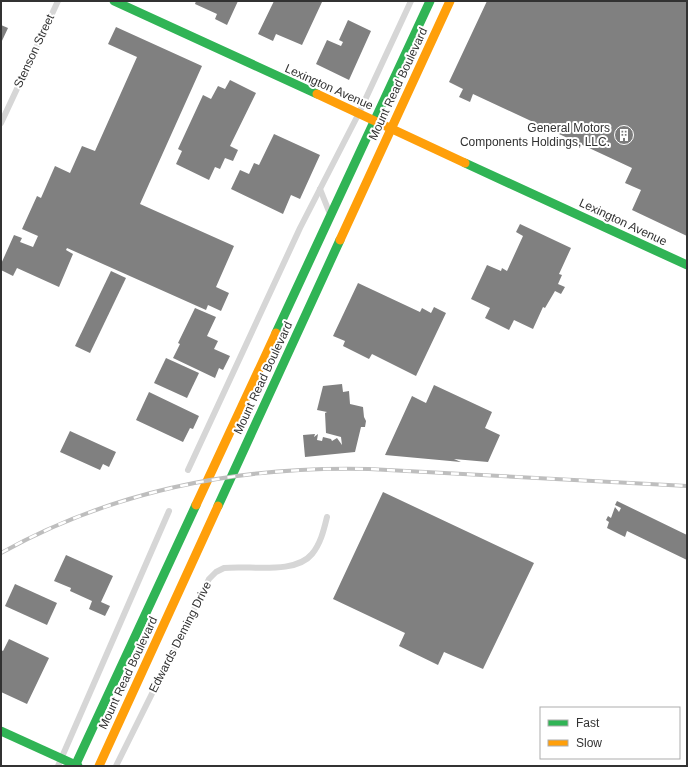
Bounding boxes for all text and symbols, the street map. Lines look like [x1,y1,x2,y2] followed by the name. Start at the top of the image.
[11,11,57,90] street label: Stenson Street
[366,25,430,143] street label: Mount Read Boulevard
[283,61,376,113] street label: Lexington Avenue
[460,121,610,149] place label: General Motors Components Holdings, LLC.
[613,124,635,146] building icon: General Motors Components Holdings, LLC.
[577,196,669,249] street label: Lexington Avenue
[231,319,295,437] street label: Mount Read Boulevard
[146,579,214,695] street label: Edwards Deming Drive
[96,614,160,732] street label: Mount Read Boulevard
[540,707,680,759] legend
[576,716,600,730] text: Fast
[576,736,602,750] text: Slow

